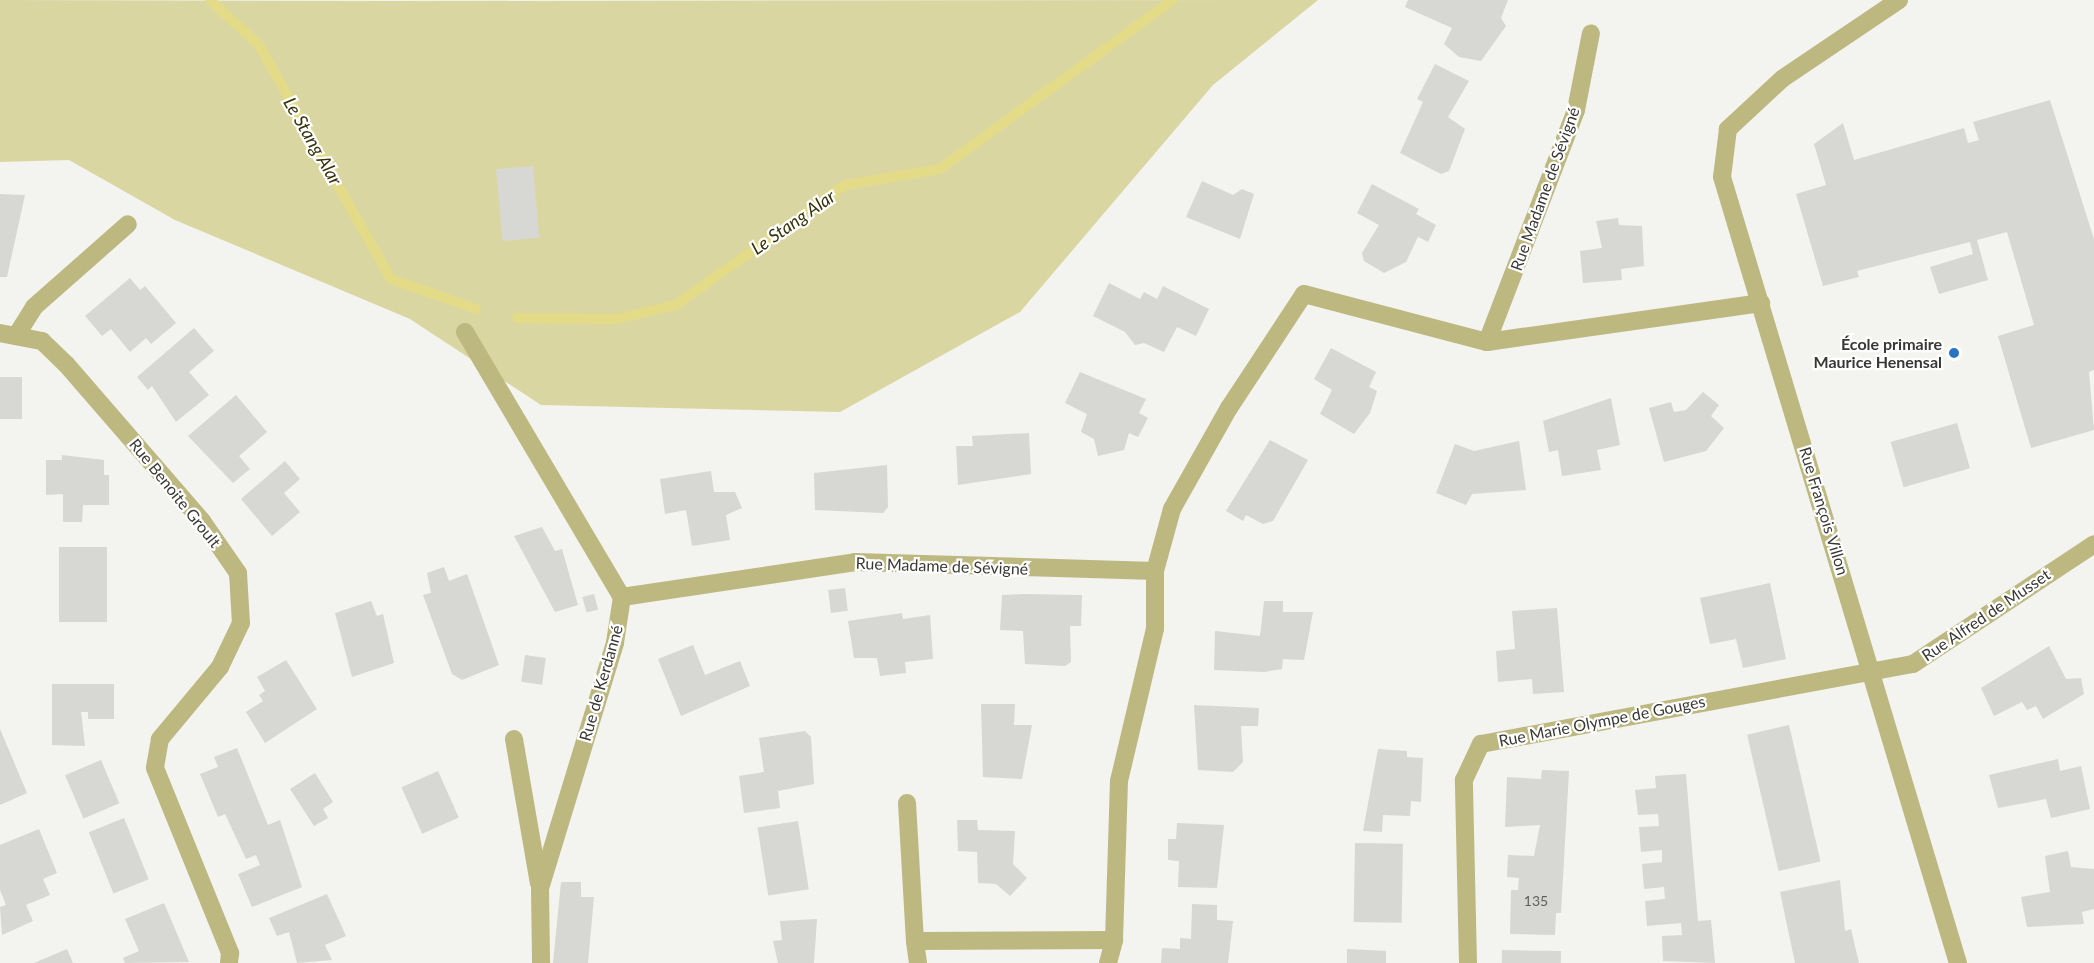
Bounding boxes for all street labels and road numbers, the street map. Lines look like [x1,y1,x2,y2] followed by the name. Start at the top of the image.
[1506,105,1584,273] street label: Rue Madame de Sévigné
[125,435,225,551] street label: Rue Benoite Groult
[1795,444,1853,578] street label: Rue François Villon
[855,553,1029,579] street label: Rue Madame de Sévigné
[1918,565,2054,665] street label: Rue Alfred de Musset
[575,623,627,743] street label: Rue de Kerdanné
[1497,692,1707,750] street label: Rue Marie Olympe de Gouges

